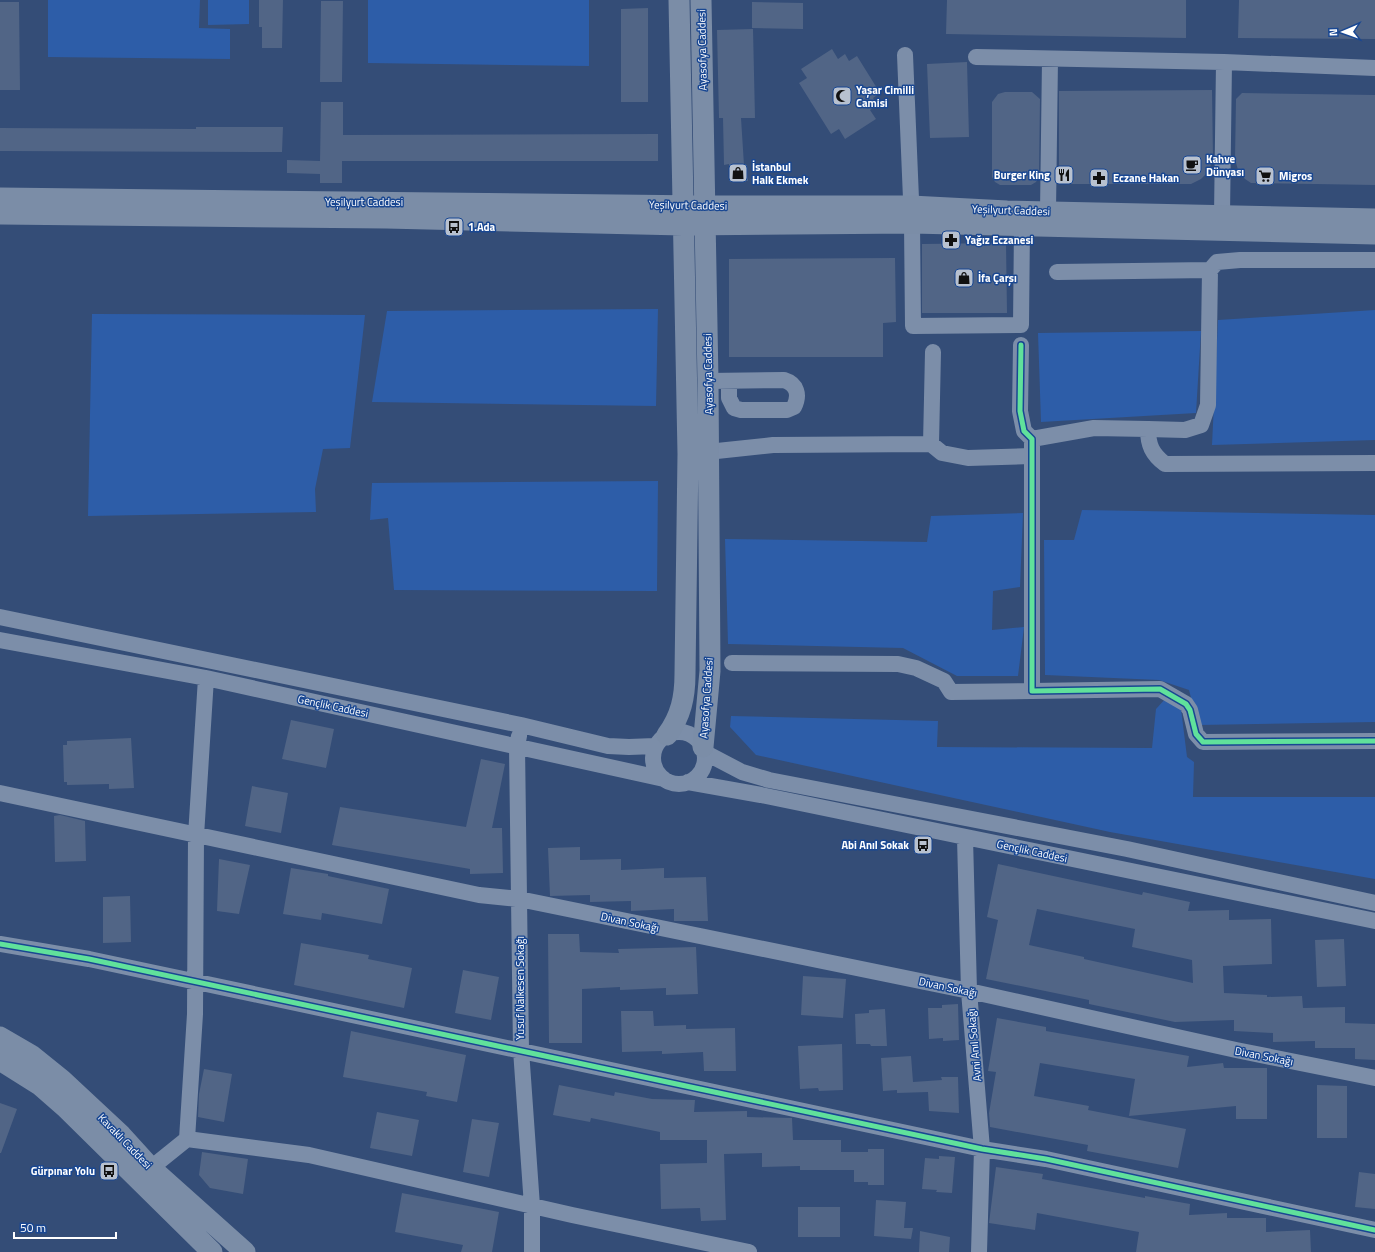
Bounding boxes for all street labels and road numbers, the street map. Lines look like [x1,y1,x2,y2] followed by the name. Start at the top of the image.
[693,9,711,91] street label: Ayasofya Caddesi
[325,194,403,210] street label: Yeşilyurt Caddesi
[649,196,727,214] street label: Yeşilyurt Caddesi
[972,201,1050,219] street label: Yeşilyurt Caddesi
[699,333,717,415] street label: Ayasofya Caddesi
[695,657,717,739] street label: Ayasofya Caddesi
[296,691,370,721] street label: Gençlik Caddesi
[995,836,1069,866] street label: Gençlik Caddesi
[599,908,661,936] street label: Divan Sokağı
[512,936,528,1040] street label: Yusuf Nalkesen Sokağı
[917,973,979,1001] street label: Divan Sokağı
[963,1008,985,1082] street label: Avni Anıl Sokağı
[1233,1043,1295,1069] street label: Divan Sokağı
[94,1110,156,1172] street label: Kavaklı Caddesi

